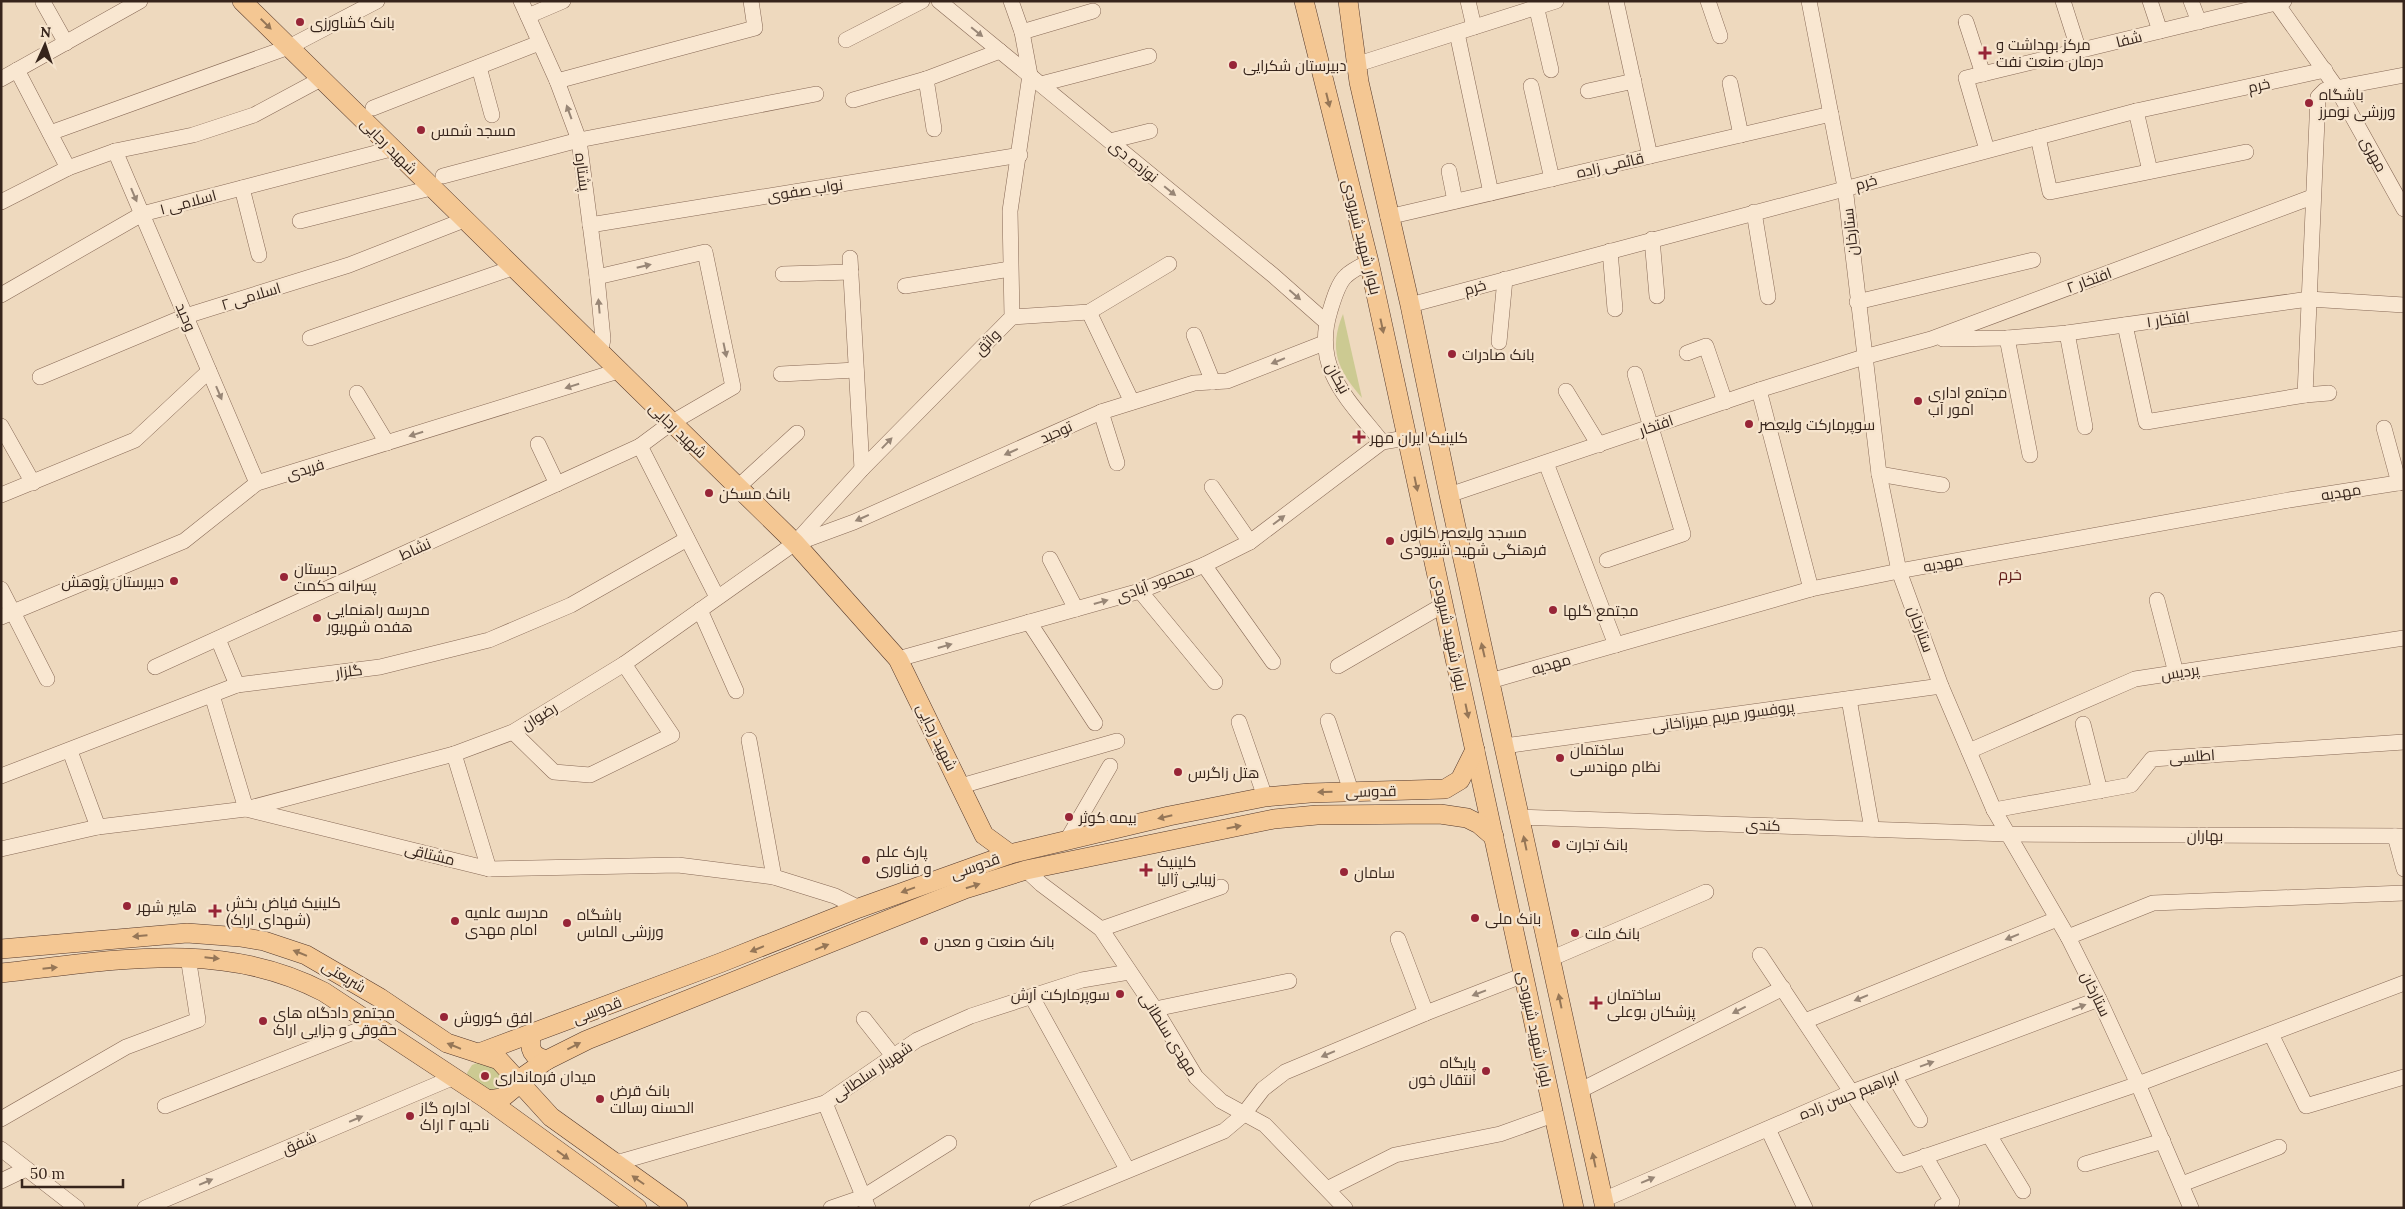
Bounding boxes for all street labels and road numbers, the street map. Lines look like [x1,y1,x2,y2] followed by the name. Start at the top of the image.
[2114,27,2144,51] street label: شفا
[2246,73,2272,98] street label: خرم
[356,114,421,179] street label: شهید رجایی
[2356,133,2391,175] street label: مهری
[1105,136,1162,187] street label: نوزده دی
[1574,148,1646,183] street label: قائمی زاده
[570,152,595,192] street label: پشتاره
[1853,170,1879,195] street label: خرم
[766,175,844,206] street label: نواب صفوی
[1338,177,1386,297] street label: بلوار شهید شیرودی
[158,185,219,220] street label: اسلامی ۱
[1838,207,1863,257] street label: ستارخان
[2064,263,2114,297] street label: افتخار ۲
[1462,275,1488,300] street label: خرم
[219,278,283,315] street label: اسلامی ۲
[172,300,200,334] street label: وحید
[2145,307,2191,331] street label: افتخار ۱
[970,325,1005,360] street label: واثق
[1321,359,1354,397] street label: نیکان
[645,398,711,463] street label: شهید رجایی
[1635,410,1676,440] street label: افتخار
[1037,417,1075,447] street label: توحید
[284,454,327,485] street label: فریدی
[2320,479,2363,506] street label: مهدیه
[396,534,434,564] street label: نشاط
[1922,550,1965,577] street label: مهدیه
[1113,560,1197,607] street label: محمود آبادی
[1427,573,1472,693] street label: بلوار شهید شیرودی
[1903,603,1938,655] street label: ستارخان
[1529,649,1573,680] street label: مهدیه
[333,660,364,682] street label: گلزار
[2160,660,2201,685] street label: پردیس
[1651,697,1796,736] street label: پروفسور مریم میرزاخانی
[517,698,561,735] street label: رضوان
[912,700,961,774] street label: شهید رجایی
[2168,745,2216,768] street label: اطلسی
[1345,781,1397,802] street label: قدوسی
[1745,815,1781,836] street label: کندی
[2187,826,2223,846] street label: بهاران
[403,839,457,870] street label: مشتاقی
[948,849,1003,884] street label: قدوسی
[318,956,369,997] street label: شریعتی
[2076,968,2115,1020] street label: ستارخان
[1512,969,1557,1089] street label: بلوار شهید شیرودی
[1135,989,1202,1080] street label: مهدی سلطانی
[570,992,625,1029] street label: قدوسی
[828,1037,916,1106] street label: شهریار سلطانی
[1796,1066,1902,1125] street label: ابراهیم حسن زاده
[279,1127,319,1160] street label: شفق

